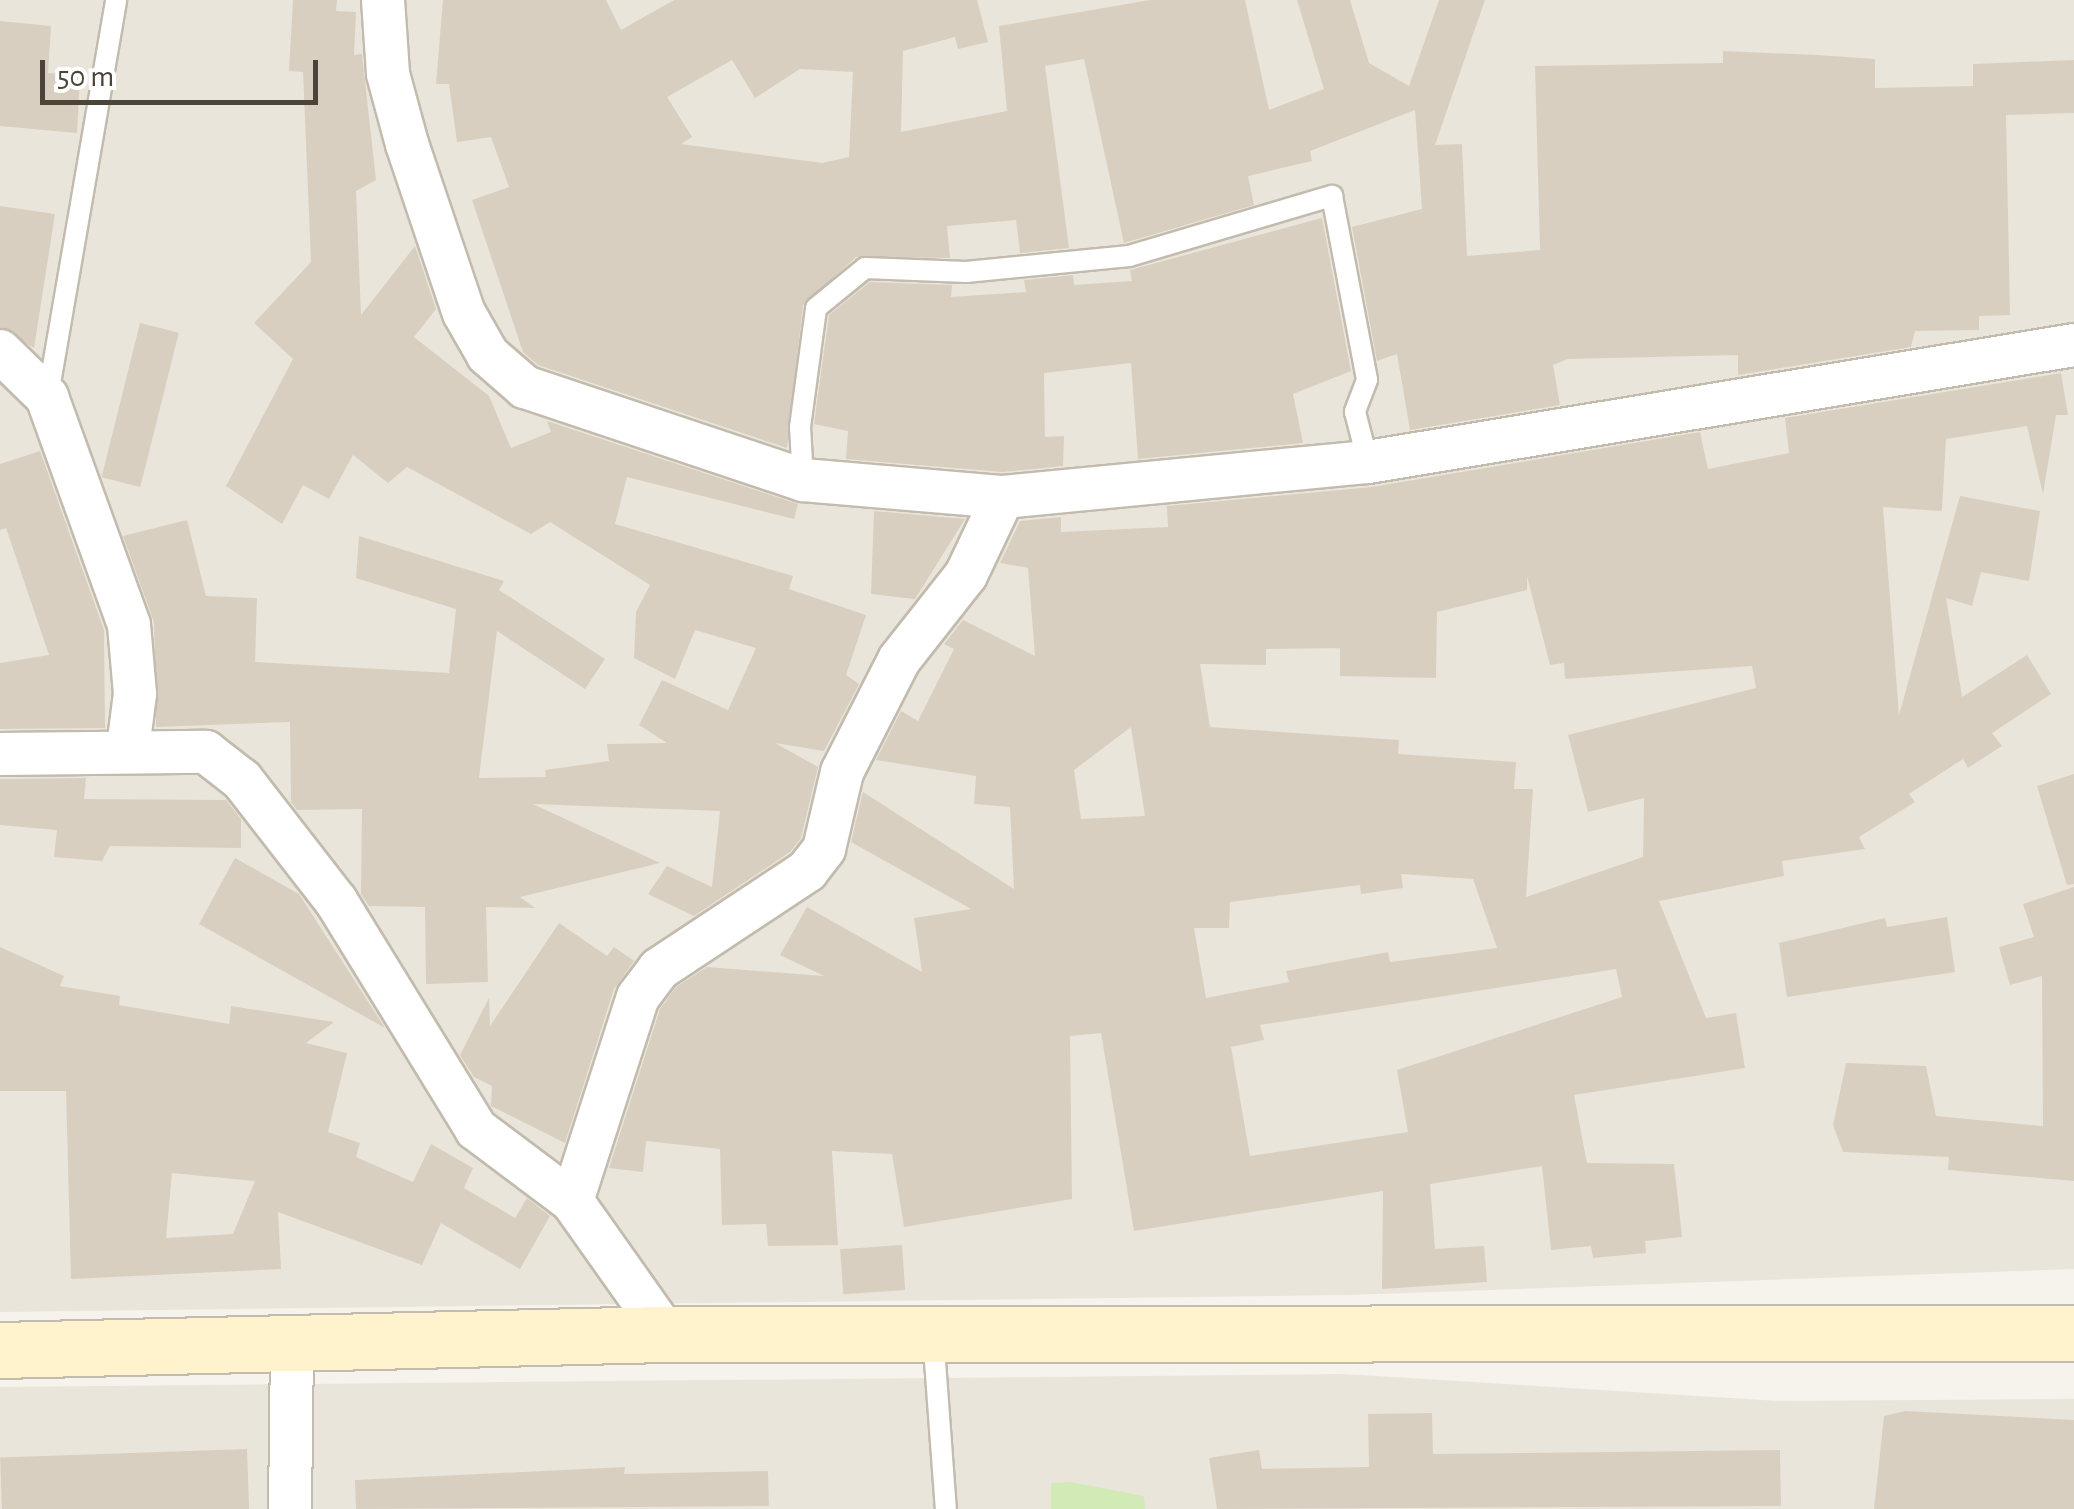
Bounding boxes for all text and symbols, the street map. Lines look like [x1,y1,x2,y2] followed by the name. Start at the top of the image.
[45,40,322,102] scale bar
[57,62,114,92] text: 50 m

